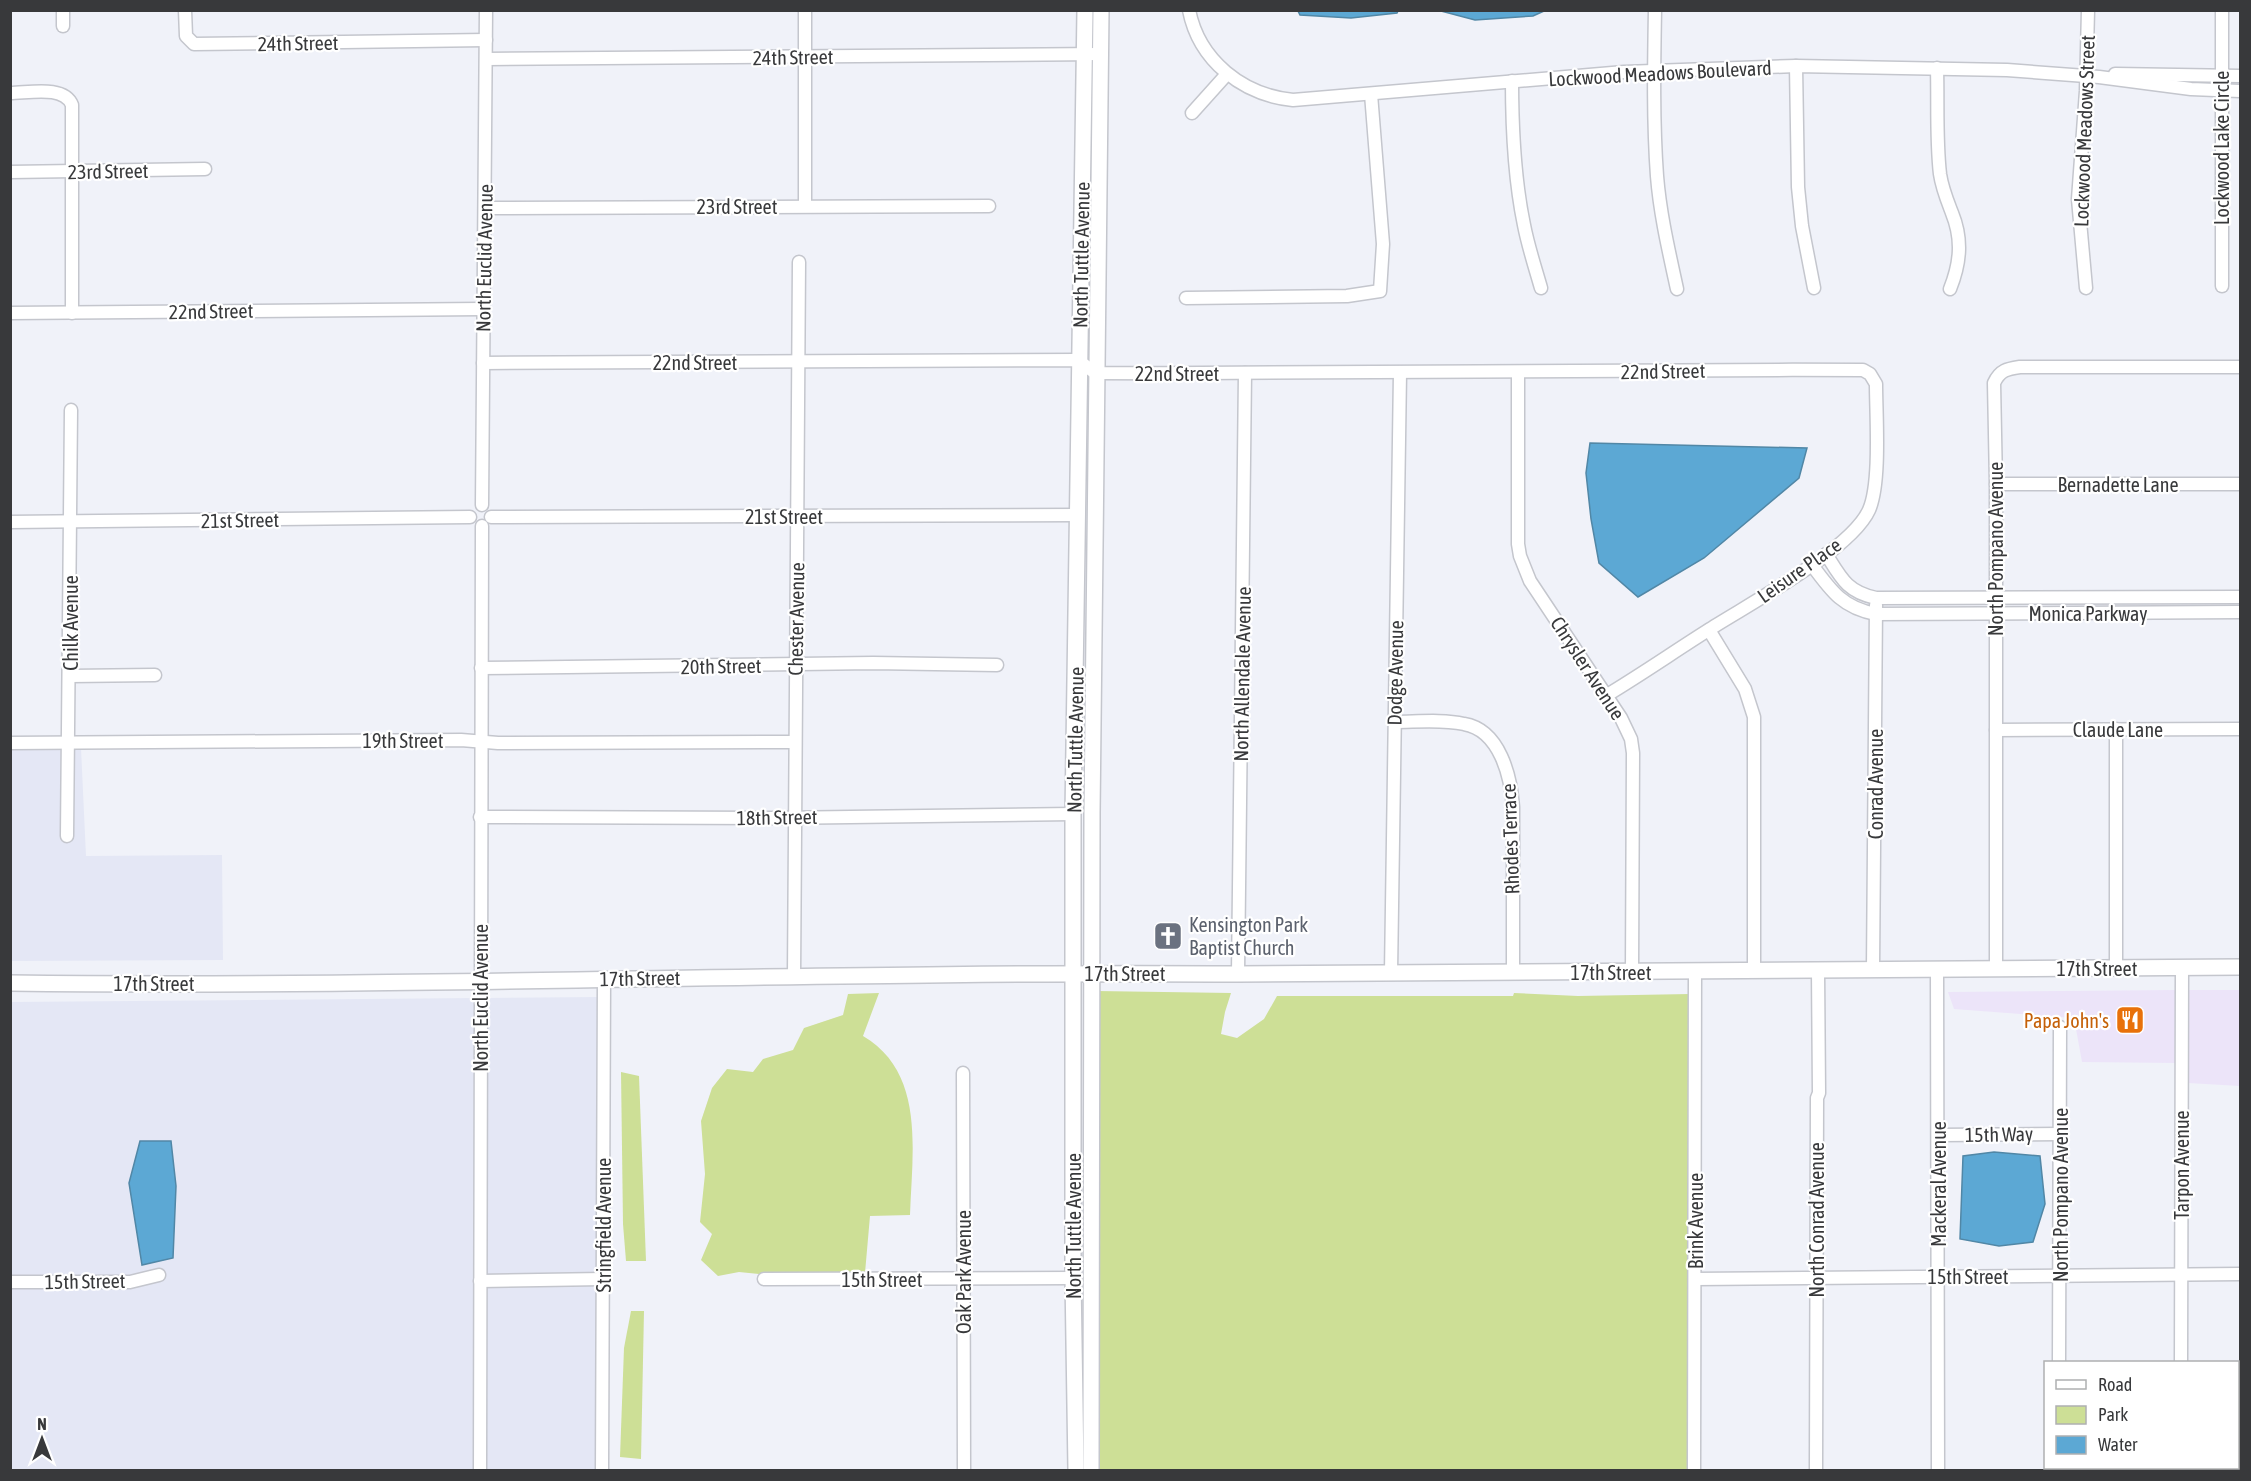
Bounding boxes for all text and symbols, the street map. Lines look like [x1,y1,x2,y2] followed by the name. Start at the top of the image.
[257,31,339,55] street label: 24th Street
[2069,34,2099,227] street label: Lockwood Meadows Street
[752,45,834,69] street label: 24th Street
[1548,56,1772,90] street label: Lockwood Meadows Boulevard
[2210,71,2233,225] street label: Lockwood Lake Circle
[67,159,149,183] street label: 23rd Street
[1068,182,1094,328] street label: North Tuttle Avenue
[471,184,497,332] street label: North Euclid Avenue
[697,195,778,218] street label: 23rd Street
[169,299,254,323] street label: 22nd Street
[653,351,738,374] street label: 22nd Street
[1621,359,1706,383] street label: 22nd Street
[1135,362,1220,385] street label: 22nd Street
[1984,462,2007,636] street label: North Pompano Avenue
[2058,473,2178,496] street label: Bernadette Lane
[745,505,823,528] street label: 21st Street
[201,508,280,532] street label: 21st Street
[1753,533,1845,607] street label: Leisure Place
[784,562,808,676] street label: Chester Avenue
[59,575,82,671] street label: Chilk Avenue
[1229,586,1255,762] street label: North Allendale Avenue
[2028,602,2148,625] street label: Monica Parkway
[1546,612,1630,724] street label: Chrysler Avenue
[1383,620,1407,726] street label: Dodge Avenue
[680,654,762,678] street label: 20th Street
[1062,667,1088,813] street label: North Tuttle Avenue
[2073,718,2163,741] street label: Claude Lane
[363,729,444,752] street label: 19th Street
[1864,729,1887,839] street label: Conrad Avenue
[1497,783,1523,895] street label: Rhodes Terrace
[736,805,818,829] street label: 18th Street
[1189,913,1308,959] place label: Kensington Park Baptist Church
[1152,920,1184,952] church icon: Kensington Park Baptist Church
[469,924,492,1072] street label: North Euclid Avenue
[2057,957,2138,980] street label: 17th Street
[1571,961,1652,984] street label: 17th Street
[1085,962,1166,985] street label: 17th Street
[599,966,681,990] street label: 17th Street
[114,972,195,995] street label: 17th Street
[2114,1004,2146,1036] restaurant icon: Papa John's
[2024,1009,2109,1032] place label: Papa John's
[2049,1108,2072,1282] street label: North Pompano Avenue
[2170,1110,2193,1220] street label: Tarpon Avenue
[1927,1121,1950,1247] street label: Mackeral Avenue
[1965,1122,2033,1146] street label: 15th Way
[1805,1142,1828,1298] street label: North Conrad Avenue
[1062,1153,1085,1299] street label: North Tuttle Avenue
[592,1158,615,1292] street label: Stringfield Avenue
[1684,1173,1707,1269] street label: Brink Avenue
[952,1210,975,1334] street label: Oak Park Avenue
[1928,1265,2009,1288] street label: 15th Street
[842,1268,923,1291] street label: 15th Street
[44,1269,126,1293] street label: 15th Street
[2044,1361,2239,1469] legend
[2098,1374,2132,1395] text: Road
[2098,1404,2128,1425] text: Park
[12,1409,72,1469] north arrow
[37,1415,47,1433] text: N
[2098,1434,2138,1455] text: Water

